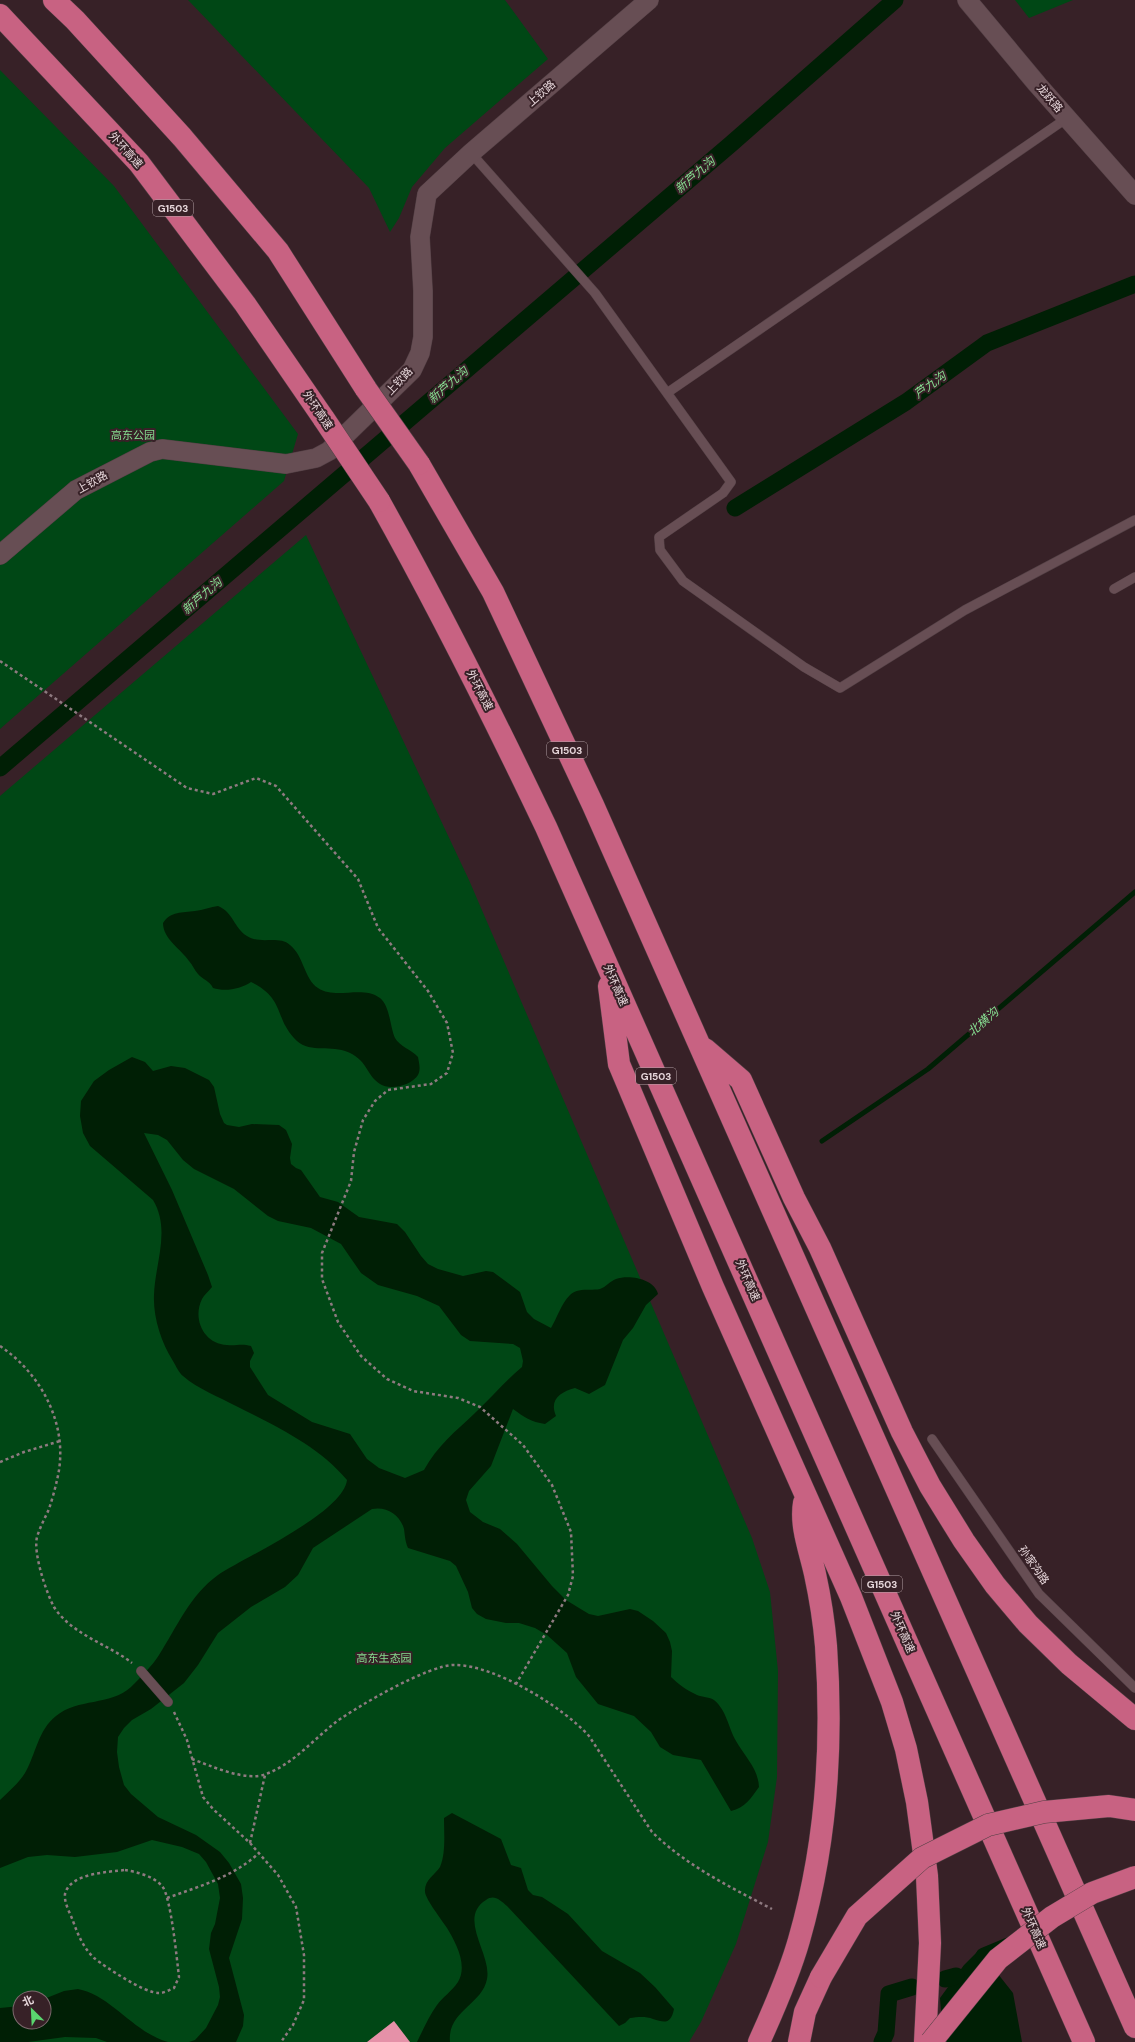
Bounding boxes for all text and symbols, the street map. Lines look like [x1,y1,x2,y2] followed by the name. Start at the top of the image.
[524,77,558,109] street label: 上钦路
[1034,81,1066,115] street label: 龙跃路
[106,129,146,171] street label: 外环高速
[672,152,720,197] water label: 新芦九沟
[153,200,193,216] road number: G1503
[425,362,473,407] water label: 新芦九沟
[383,364,415,398] street label: 上钦路
[911,367,951,402] water label: 芦九沟
[300,388,336,432] street label: 外环高速
[111,428,155,442] park label: 高东公园
[74,468,110,496] street label: 上钦路
[179,573,227,618] water label: 新芦九沟
[464,667,496,713] street label: 外环高速
[547,742,587,758] road number: G1503
[601,962,631,1008] street label: 外环高速
[964,1003,1003,1040] water label: 北横沟
[636,1068,676,1084] road number: G1503
[733,1257,763,1303] street label: 外环高速
[1016,1543,1052,1587] street label: 孙家沟路
[862,1576,902,1592] road number: G1503
[888,1609,918,1655] street label: 外环高速
[357,1651,412,1665] park label: 高东生态园
[1019,1905,1049,1951] street label: 外环高速
[12,1990,52,2030] north arrow
[20,1992,36,2009] text: 北

